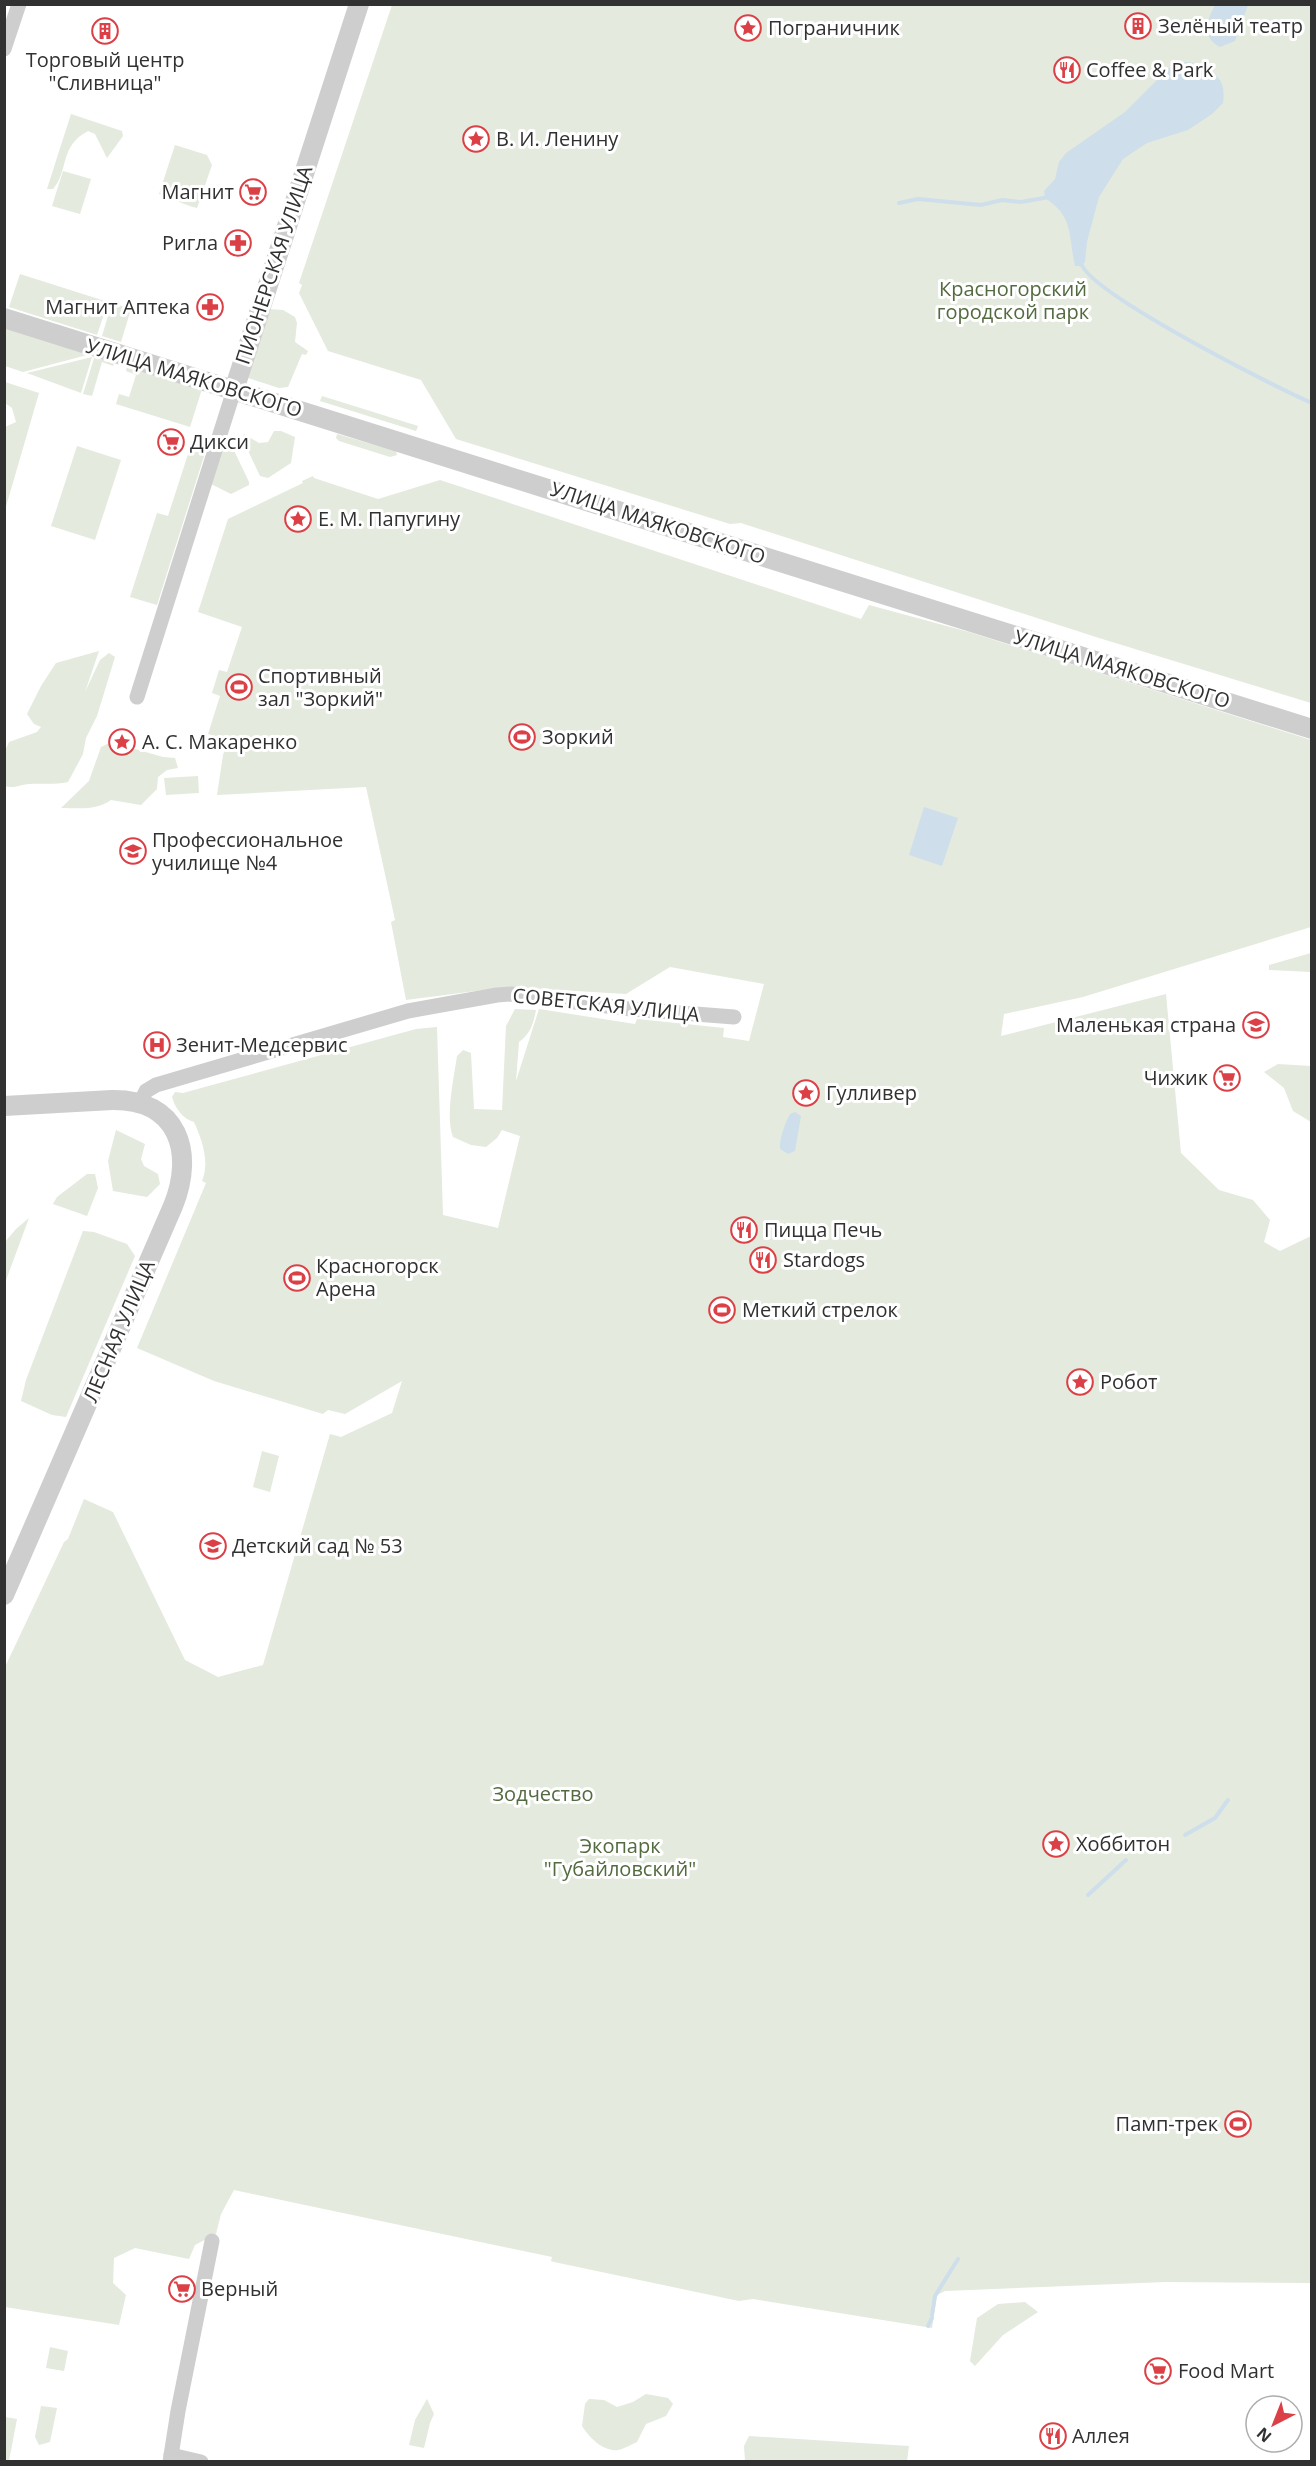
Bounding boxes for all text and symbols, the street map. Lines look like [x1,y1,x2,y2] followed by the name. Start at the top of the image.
[1123,11,1153,41] building icon: Зелёный театр
[1158,12,1303,39] place label: Зелёный театр
[733,13,763,43] place icon: Пограничник
[768,14,900,41] place label: Пограничник
[90,16,120,46] building icon: Торговый центр "Сливница"
[26,46,184,96] place label: Торговый центр "Сливница"
[1052,55,1082,85] restaurant icon: Coffee & Park
[1086,56,1214,83] place label: Coffee & Park
[461,124,491,154] place icon: В. И. Ленину
[496,125,619,152] place label: В. И. Ленину
[229,162,319,368] street label: ПИОНЕРСКАЯ УЛИЦА
[238,177,268,207] supermarket icon: Магнит
[161,178,234,205] place label: Магнит
[223,228,253,258] pharmacy icon: Ригла
[162,229,218,256] place label: Ригла
[937,275,1090,325] park label: Красногорский городской парк
[195,292,225,322] pharmacy icon: Магнит Аптека
[45,293,190,320] place label: Магнит Аптека
[83,332,305,423] street label: УЛИЦА МАЯКОВСКОГО
[156,427,186,457] supermarket icon: Дикси
[190,428,249,455] place label: Дикси
[547,475,769,570] street label: УЛИЦА МАЯКОВСКОГО
[283,504,313,534] place icon: Е. М. Папугину
[318,505,461,532] place label: Е. М. Папугину
[1011,623,1233,714] street label: УЛИЦА МАЯКОВСКОГО
[258,662,383,712] place label: Спортивный зал "Зоркий"
[224,672,254,702] sports icon: Спортивный зал "Зоркий"
[507,722,537,752] sports icon: Зоркий
[542,723,614,750] place label: Зоркий
[107,727,137,757] place icon: А. С. Макаренко
[142,728,297,755] place label: А. С. Макаренко
[152,826,343,876] place label: Профессиональное училище №4
[118,836,148,866] school or university icon: Профессиональное училище №4
[511,981,701,1028] street label: СОВЕТСКАЯ УЛИЦА
[1241,1010,1271,1040] school or university icon: Маленькая страна
[1056,1011,1236,1038] place label: Маленькая страна
[142,1030,172,1060] hospital icon: Зенит-Медсервис
[176,1031,348,1058] place label: Зенит-Медсервис
[1212,1063,1242,1093] supermarket icon: Чижик
[1144,1064,1209,1091] place label: Чижик
[791,1078,821,1108] place icon: Гулливер
[826,1079,917,1106] place label: Гулливер
[729,1215,759,1245] restaurant icon: Пицца Печь
[764,1216,882,1243] place label: Пицца Печь
[748,1245,778,1275] restaurant icon: Stardogs
[783,1246,865,1273] place label: Stardogs
[316,1252,439,1302] place label: Красногорск Арена
[76,1255,161,1406] street label: ЛЕСНАЯ УЛИЦА
[282,1263,312,1293] sports icon: Красногорск Арена
[707,1295,737,1325] sports icon: Меткий стрелок
[742,1296,899,1323] place label: Меткий стрелок
[1065,1367,1095,1397] place icon: Робот
[1100,1368,1157,1395] place label: Робот
[198,1531,228,1561] school or university icon: Детский сад № 53
[232,1532,403,1559] place label: Детский сад № 53
[492,1780,594,1807] park label: Зодчество
[1041,1829,1071,1859] place icon: Хоббитон
[1076,1830,1170,1857] place label: Хоббитон
[544,1832,696,1882] park label: Экопарк "Губайловский"
[1223,2109,1253,2139] sports icon: Памп-трек
[1116,2110,1219,2137] place label: Памп-трек
[167,2274,197,2304] supermarket icon: Верный
[201,2275,278,2302] place label: Верный
[1143,2356,1173,2386] supermarket icon: Food Mart
[1178,2357,1274,2384] place label: Food Mart
[1244,2394,1304,2454] north arrow
[1038,2421,1068,2451] restaurant icon: Аллея
[1072,2422,1130,2449] place label: Аллея
[1252,2423,1276,2448] text: N

